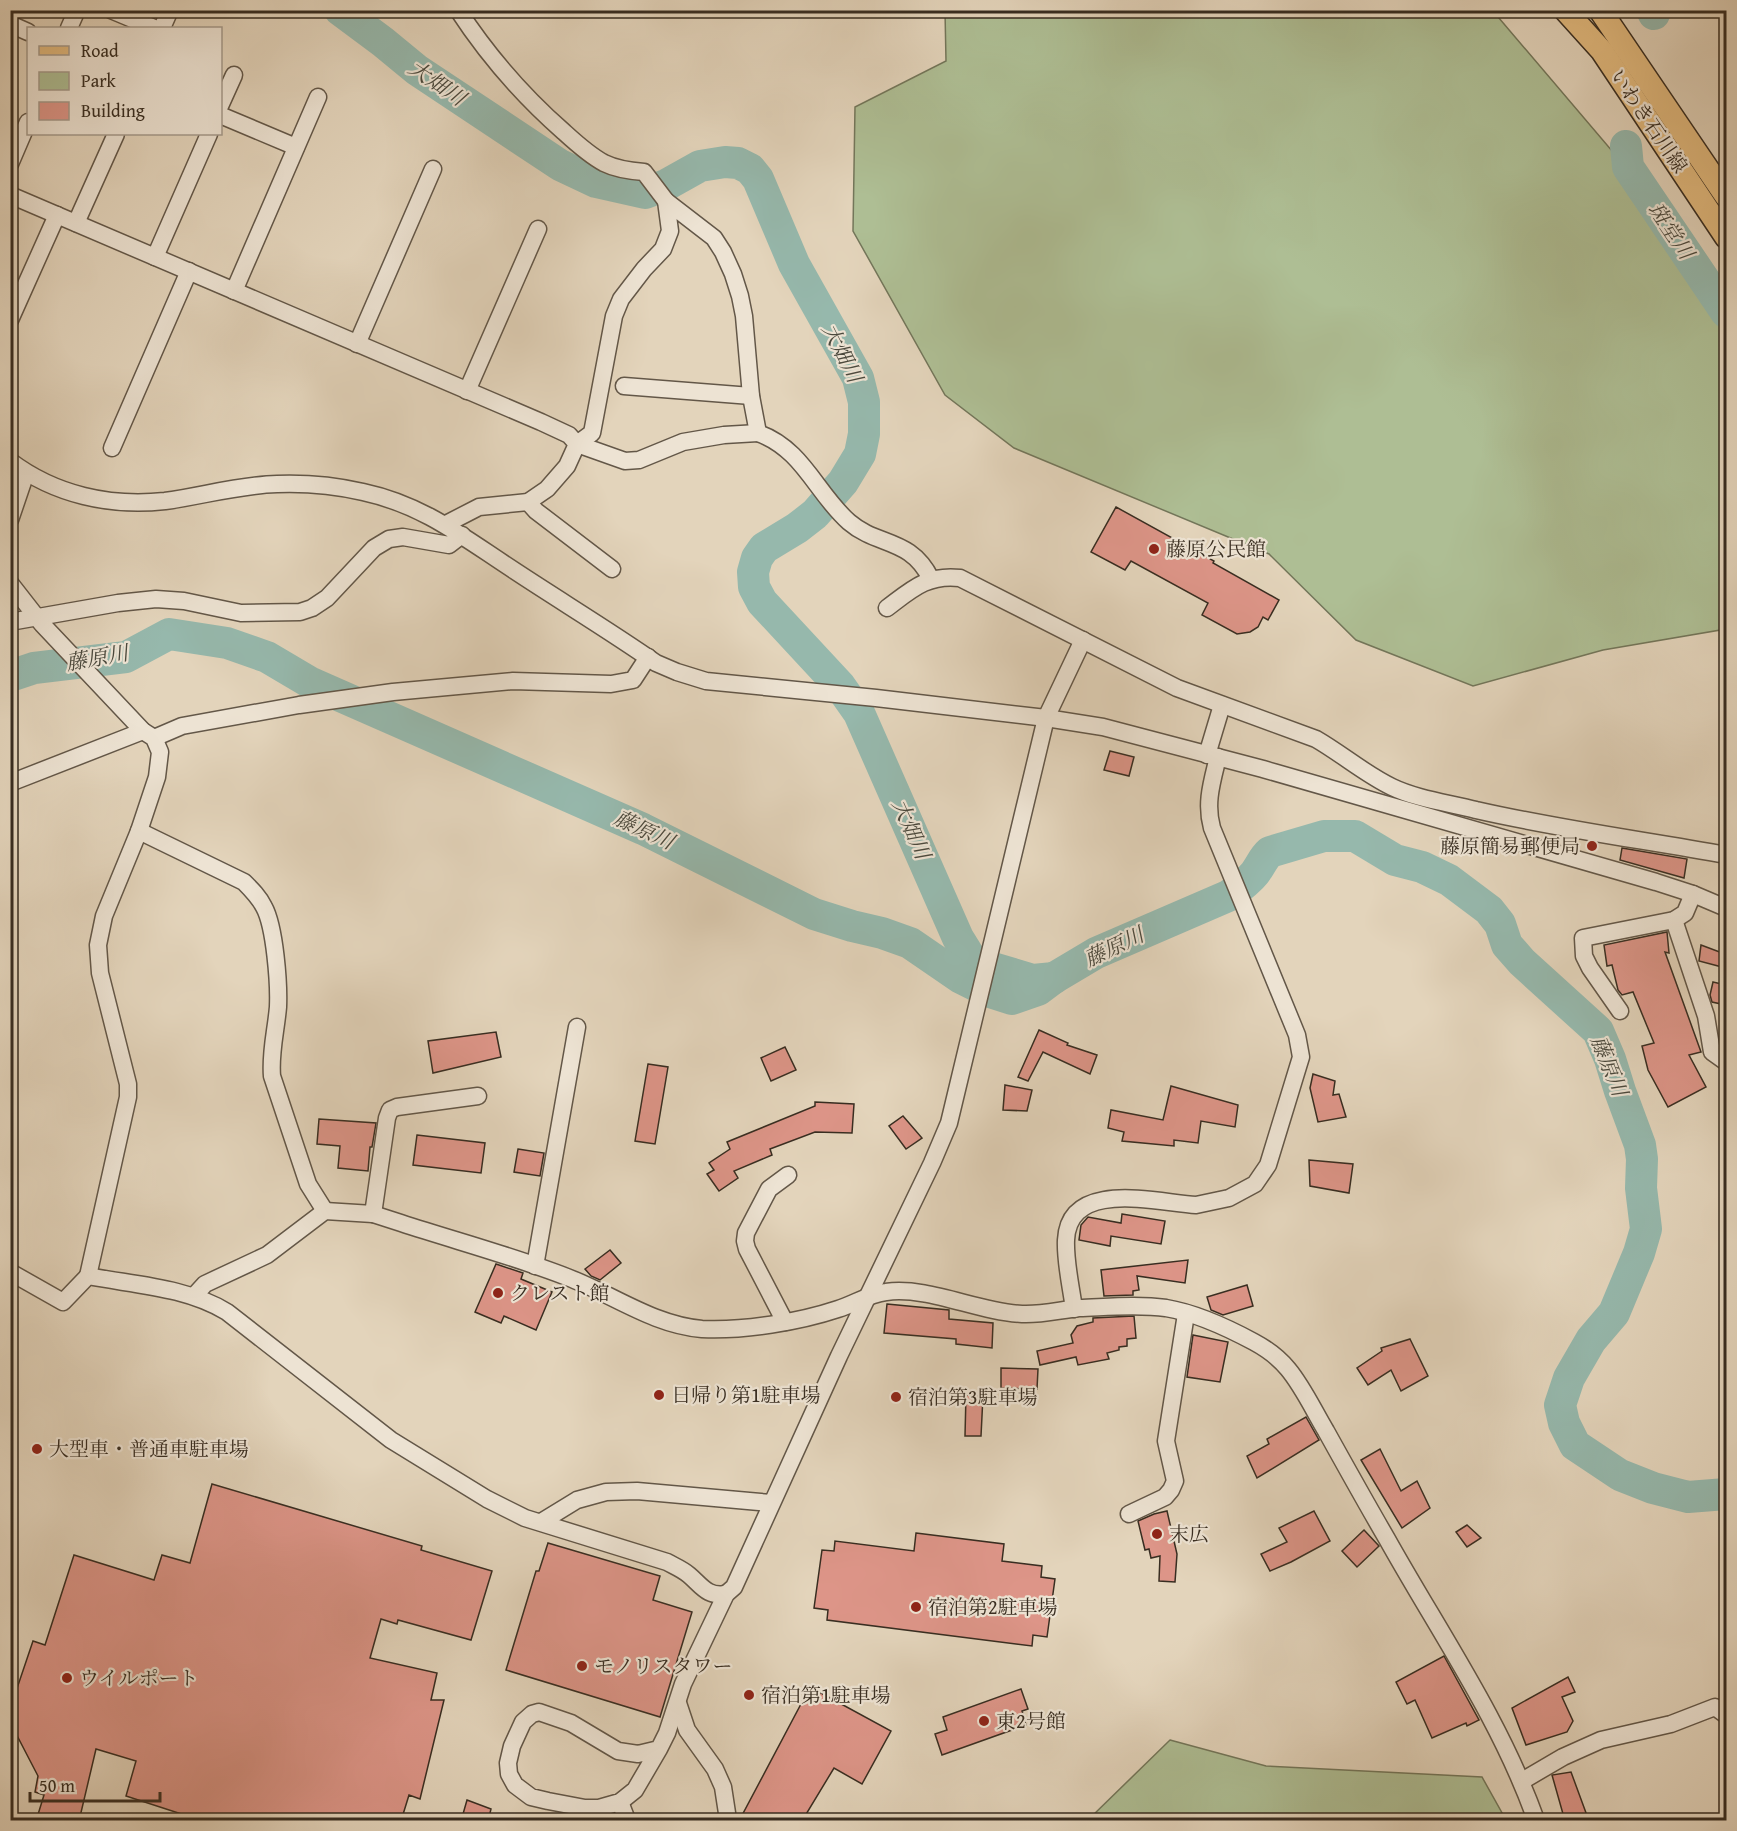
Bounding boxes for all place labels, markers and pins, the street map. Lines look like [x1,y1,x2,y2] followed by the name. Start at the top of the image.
[1166,534,1266,563] place label: 藤原公民館
[1147,542,1161,556] marker: 藤原公民館
[1440,831,1580,860] place label: 藤原簡易郵便局
[1585,839,1599,853] marker: 藤原簡易郵便局
[510,1278,609,1307] place label: クレスト館
[491,1286,505,1300] marker: クレスト館
[671,1380,821,1409] place label: 日帰り第1駐車場
[908,1382,1038,1411] place label: 宿泊第3駐車場
[652,1388,666,1402] marker: 日帰り第1駐車場
[889,1390,903,1404] marker: 宿泊第3駐車場
[49,1434,249,1463] place label: 大型車・普通車駐車場
[30,1442,44,1456] marker: 大型車・普通車駐車場
[1169,1519,1209,1548] place label: 末広
[1150,1527,1164,1541] marker: 末広
[928,1592,1058,1621] place label: 宿泊第2駐車場
[909,1600,923,1614] marker: 宿泊第2駐車場
[594,1651,733,1680] place label: モノリスタワー
[575,1659,589,1673] marker: モノリスタワー
[79,1663,198,1692] place label: ウイルポート
[60,1671,74,1685] marker: ウイルポート
[761,1680,891,1709] place label: 宿泊第1駐車場
[742,1688,756,1702] marker: 宿泊第1駐車場
[996,1706,1066,1735] place label: 東2号館
[977,1714,991,1728] marker: 東2号館

